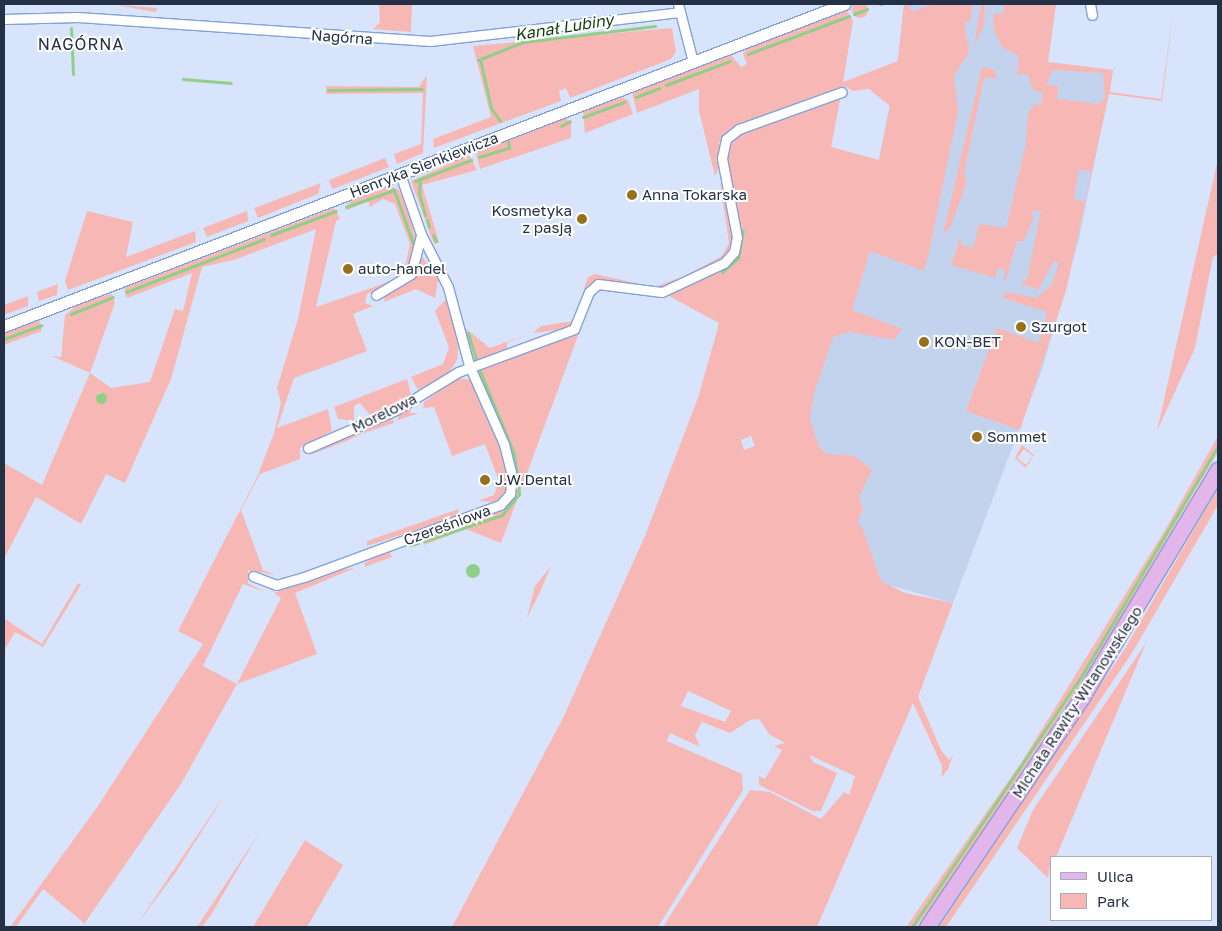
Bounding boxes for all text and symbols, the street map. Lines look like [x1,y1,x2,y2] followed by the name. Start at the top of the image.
[513,10,615,44] water label: Kanał Lubiny
[311,26,373,48] street label: Nagórna
[37,34,125,54] district label: NAGÓRNA
[347,128,501,202] street label: Henryka Sienkiewicza
[642,186,747,204] place label: Anna Tokarska
[626,189,638,201] marker: Anna Tokarska
[492,201,572,236] place label: Kosmetyka z pasją
[576,213,588,225] marker: Kosmetyka z pasją
[358,260,446,278] place label: auto-handel
[342,263,354,275] marker: auto-handel
[1031,318,1087,336] place label: Szurgot
[1015,321,1027,333] marker: Szurgot
[934,333,1001,351] place label: KON-BET
[918,336,930,348] marker: KON-BET
[349,390,419,436] street label: Morelowa
[987,428,1047,446] place label: Sommet
[971,431,983,443] marker: Sommet
[495,471,572,489] place label: J.W.Dental
[479,474,491,486] marker: J.W.Dental
[401,501,493,549] street label: Czereśniowa
[1008,603,1146,801] street label: Michała Rawity-Witanowskiego
[1050,856,1212,921] legend
[1097,867,1133,885] text: Ulica
[1097,892,1129,910] text: Park

